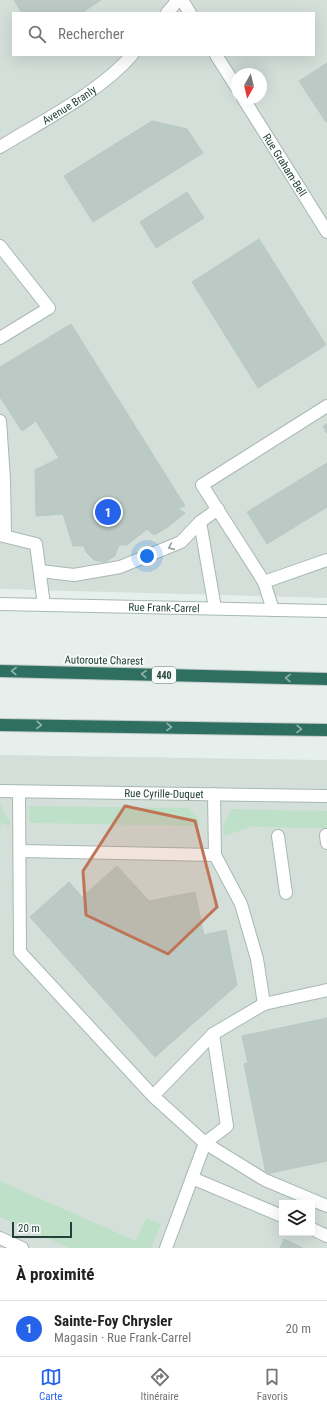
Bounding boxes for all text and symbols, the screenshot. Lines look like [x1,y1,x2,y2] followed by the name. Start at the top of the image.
[12,12,315,56] search box
[26,23,48,45] icon: search
[58,25,124,43] text: Rechercher
[231,68,267,104] north arrow
[40,83,99,127] street label: Avenue Branly
[260,131,309,199] street label: Rue Graham-Bell
[95,497,121,527] pin: 1
[167,542,175,550] one-way arrow
[137,546,157,566] your location
[128,601,200,615] street label: Rue Frank-Carrel
[64,653,143,668] street label: Autoroute Charest
[11,667,17,676] one-way arrow
[152,667,176,683] road number: 440
[141,670,147,679] one-way arrow
[285,673,291,682] one-way arrow
[36,721,42,729] one-way arrow
[166,723,172,731] one-way arrow
[296,725,302,733] one-way arrow
[124,787,204,801] street label: Rue Cyrille-Duquet
[279,1200,315,1236] map controls
[279,1200,315,1236] button: layers
[12,1220,72,1239] scale bar
[18,1222,40,1235] text: 20 m
[16,1264,94,1284] text: À proximité
[54,1312,172,1330] text: Sainte-Foy Chrysler
[26,1321,32,1336] text: 1
[285,1321,311,1336] text: 20 m
[54,1330,191,1345] text: Magasin · Rue Frank-Carrel
[39,1366,63,1403] tab: Carte
[140,1366,179,1403] tab: Itinéraire
[257,1366,288,1403] tab: Favoris

